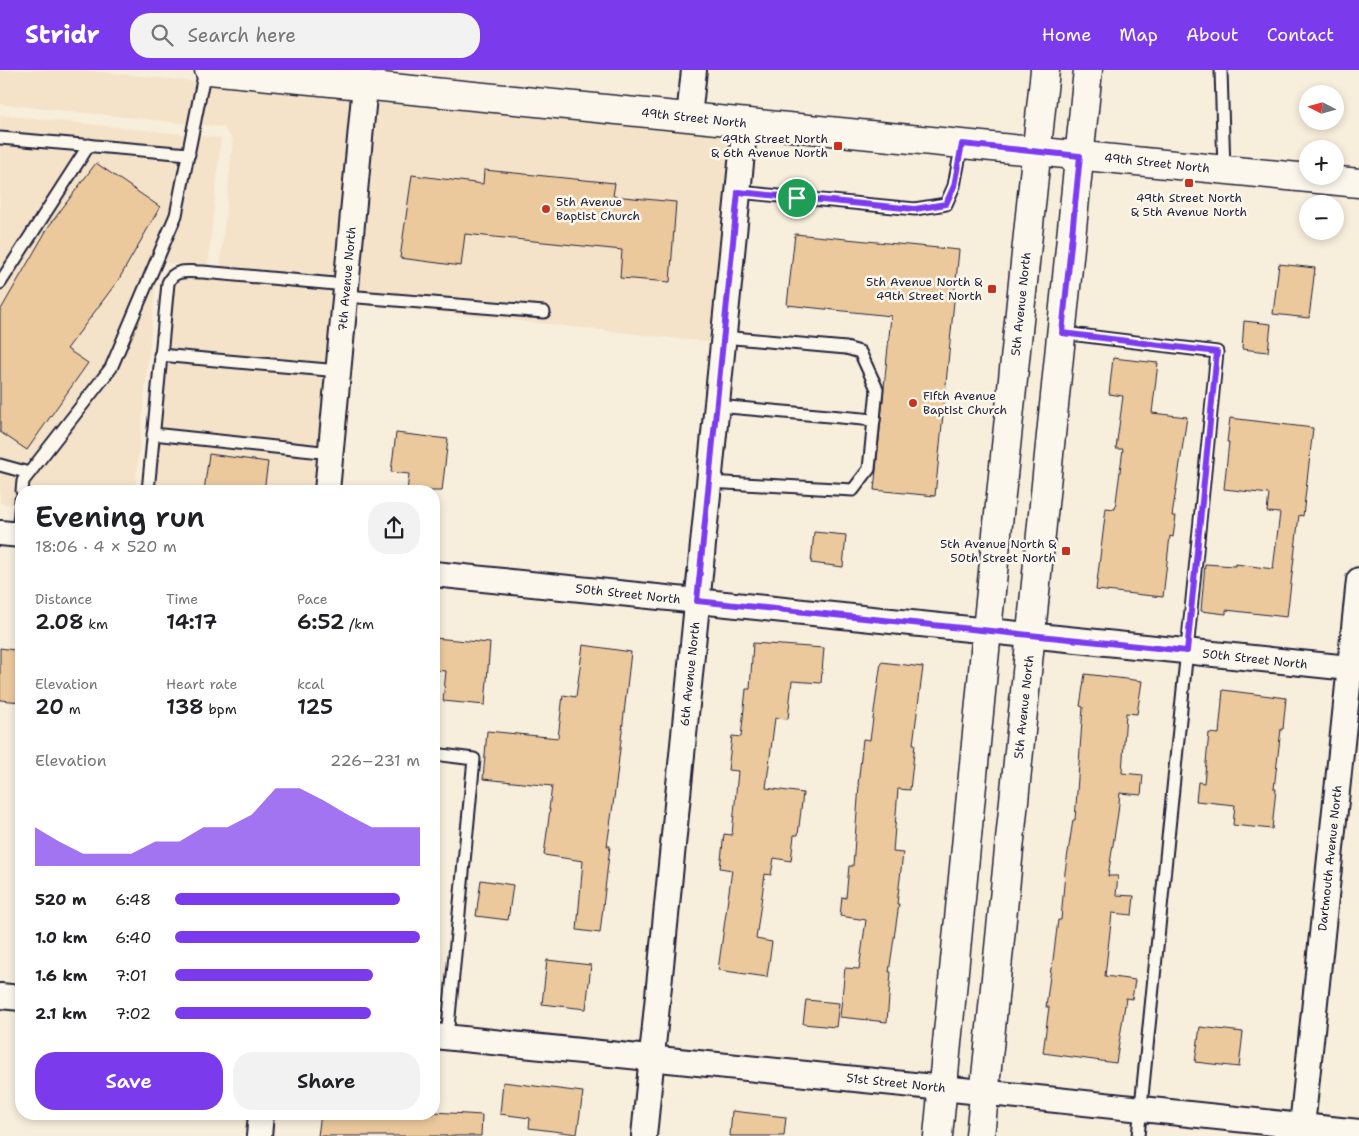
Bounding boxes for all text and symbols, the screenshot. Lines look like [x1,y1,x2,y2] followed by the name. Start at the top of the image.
[130,13,480,58] search box
[25,19,100,51] text: Stridr
[148,21,176,49] icon: search
[188,23,296,48] text: Search here
[1042,23,1091,47] text: Home
[1119,23,1158,47] text: Map
[1186,23,1239,47] text: About
[1267,23,1334,47] text: Contact
[1299,85,1344,130] north arrow
[1299,85,1344,240] map controls
[640,104,748,132] street label: 49th Street North
[711,131,828,161] place label: 49th Street North & 6th Avenue North
[832,140,844,152] marker: 49th Street North & 6th Avenue North
[1299,140,1344,185] button: +
[1103,149,1211,177] street label: 49th Street North
[776,177,818,219] pin
[1183,177,1195,189] marker: 49th Street North & 5th Avenue North
[783,184,811,212] icon: arrive
[1131,190,1247,220] place label: 49th Street North & 5th Avenue North
[556,194,640,224] place label: 5th Avenue Baptist Church
[1299,195,1344,240] button: −
[540,203,552,215] marker: 5th Avenue Baptist Church
[334,226,360,332] street label: 7th Avenue North
[1008,251,1034,357] street label: 5th Avenue North
[866,274,983,304] place label: 5th Avenue North & 49th Street North
[986,283,998,295] marker: 5th Avenue North & 49th Street North
[923,388,1007,418] place label: Fifth Avenue Baptist Church
[907,397,919,409] marker: Fifth Avenue Baptist Church
[35,498,205,536] text: Evening run
[368,502,420,554] button: share
[35,536,177,557] text: 18:06 · 4 × 520 m
[940,536,1057,566] place label: 5th Avenue North & 50th Street North
[1060,545,1072,557] marker: 5th Avenue North & 50th Street North
[575,581,681,607] street label: 50th Street North
[35,590,92,608] text: Distance
[166,590,198,608] text: Time
[297,590,328,608] text: Pace
[35,608,84,636] text: 2.08
[166,608,217,636] text: 14:17
[297,608,344,636] text: 6:52
[84,615,108,633] text: km
[344,615,374,633] text: /km
[677,621,703,727] street label: 6th Avenue North
[1202,646,1308,672] street label: 50th Street North
[1011,654,1037,760] street label: 5th Avenue North
[35,675,98,693] text: Elevation
[166,675,237,693] text: Heart rate
[297,675,324,693] text: kcal
[35,693,64,721] text: 20
[166,693,204,721] text: 138
[297,693,333,721] text: 125
[64,700,81,718] text: m
[204,700,237,718] text: bpm
[35,750,107,771] text: Elevation
[330,750,420,771] text: 226–231 m
[1314,784,1346,932] street label: Dartmouth Avenue North
[35,889,87,910] text: 520 m
[115,889,151,910] text: 6:48
[35,927,87,948] text: 1.0 km
[115,927,151,948] text: 6:40
[35,965,87,986] text: 1.6 km
[115,965,147,986] text: 7:01
[35,1003,87,1024] text: 2.1 km
[115,1003,151,1024] text: 7:02
[35,1052,223,1110] button: Save
[233,1052,420,1110] button: Share
[846,1070,946,1096] street label: 51st Street North

